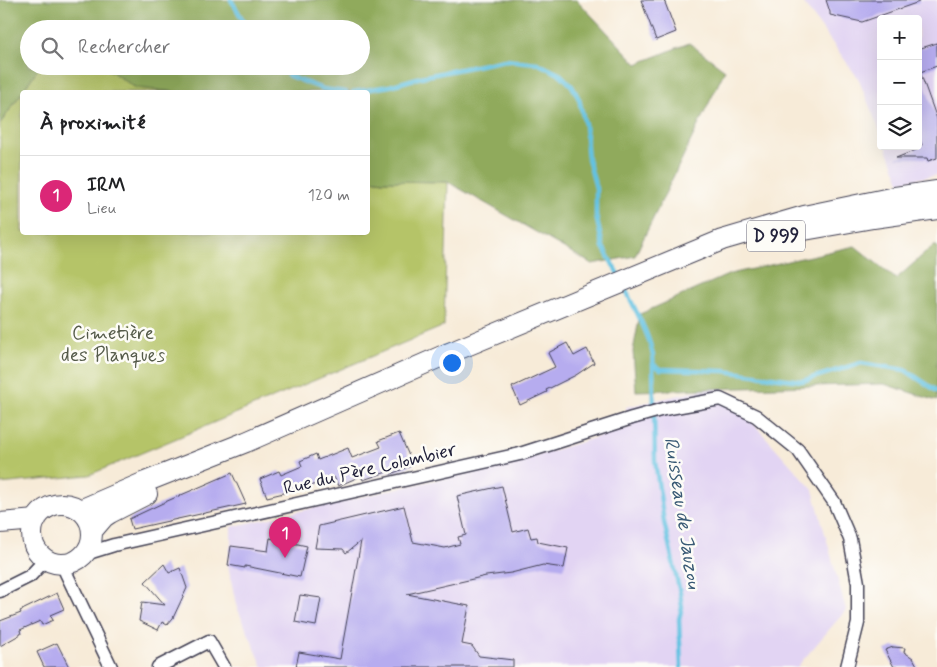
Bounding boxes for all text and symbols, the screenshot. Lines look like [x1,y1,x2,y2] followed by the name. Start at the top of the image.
[877,15,922,150] map controls
[877,15,922,60] button: +
[20,20,370,75] search box
[38,34,66,62] icon: search
[78,35,170,60] text: Rechercher
[877,60,922,105] button: −
[877,105,922,150] button: layers
[40,109,146,137] text: À proximité
[87,173,126,198] text: IRM
[52,185,60,206] text: 1
[308,185,350,206] text: 120 m
[87,198,117,219] text: Lieu
[747,220,805,252] road number: D 999
[61,321,166,368] park label: Cimetière des Planques
[439,350,465,376] your location
[657,435,707,592] water label: Ruisseau de Jauzou
[281,437,459,501] street label: Rue du Père Colombier
[269,517,301,558] pin: 1

